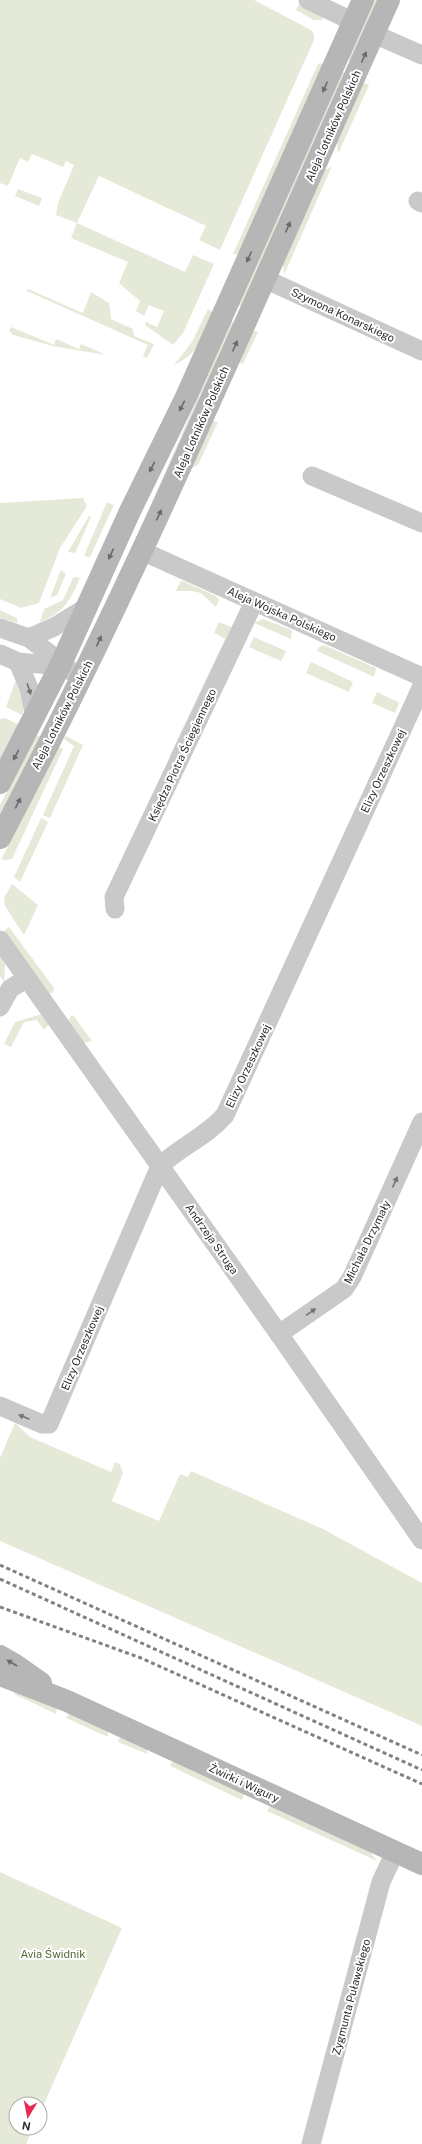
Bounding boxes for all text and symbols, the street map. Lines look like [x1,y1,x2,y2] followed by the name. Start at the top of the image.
[360,51,367,63] one-way arrow
[303,68,363,184] street label: Aleja Lotników Polskich
[322,81,328,92] one-way arrow
[285,221,291,233] one-way arrow
[246,251,252,262] one-way arrow
[289,286,397,344] street label: Szymona Konarskiego
[232,340,238,351] one-way arrow
[171,364,231,480] street label: Aleja Lotników Polskich
[179,401,185,412] one-way arrow
[149,461,155,473] one-way arrow
[156,510,162,521] one-way arrow
[108,548,114,560] one-way arrow
[226,585,338,643] street label: Aleja Wojska Polskiego
[96,635,102,646] one-way arrow
[29,659,95,771] street label: Aleja Lotników Polskich
[26,683,32,695] one-way arrow
[145,686,218,823] street label: Księdza Piotra Ściegiennego
[358,727,408,815] street label: Elizy Orzeszkowej
[13,749,19,760] one-way arrow
[14,797,21,809] one-way arrow
[223,1022,273,1110] street label: Elizy Orzeszkowej
[392,1177,398,1188] one-way arrow
[342,1198,392,1286] street label: Michała Drzymały
[183,1201,241,1277] street label: Andrzeja Struga
[59,1304,105,1392] street label: Elizy Orzeszkowej
[306,1308,317,1316] one-way arrow
[19,1414,30,1420] one-way arrow
[6,1659,18,1666] one-way arrow
[207,1761,281,1805] street label: Żwirki i Wigury
[330,1938,372,2056] street label: Zygmunta Puławskiego
[21,1947,85,1960] park label: Avia Świdnik
[8,2096,48,2136] north arrow
[21,2119,32,2133] text: N

